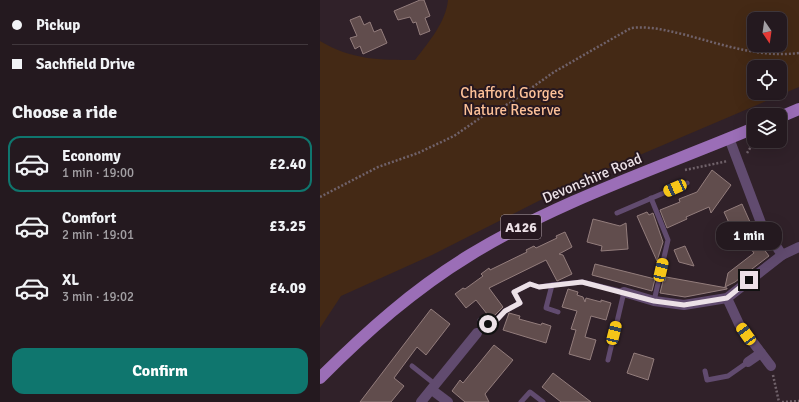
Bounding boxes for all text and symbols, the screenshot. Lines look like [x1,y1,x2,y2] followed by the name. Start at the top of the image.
[747,12,787,52] north arrow
[747,12,787,148] map controls
[36,16,80,34] text: Pickup
[36,55,135,73] text: Sachfield Drive
[747,60,787,100] button: locate
[460,84,564,119] park label: Chafford Gorges Nature Reserve
[12,101,117,123] text: Choose a ride
[747,108,787,148] button: layers
[14,146,50,182] icon: car
[62,147,121,165] text: Economy
[539,149,645,207] street label: Devonshire Road
[269,155,306,173] text: £2.40
[62,165,134,181] text: 1 min · 19:00
[662,178,688,198] car
[14,208,50,244] icon: car
[62,209,116,227] text: Comfort
[501,215,541,239] road number: A126
[269,217,306,235] text: £3.25
[716,222,782,250] callout: 1 min
[62,227,134,243] text: 2 min · 19:01
[733,228,765,244] text: 1 min
[652,257,670,283] car
[14,270,50,306] icon: car
[62,271,79,289] text: XL
[740,271,758,289] route end
[269,279,306,297] text: £4.09
[62,289,134,305] text: 3 min · 19:02
[479,315,497,333] route start
[605,320,623,346] car
[734,321,758,347] car
[12,348,308,394] button: Confirm

